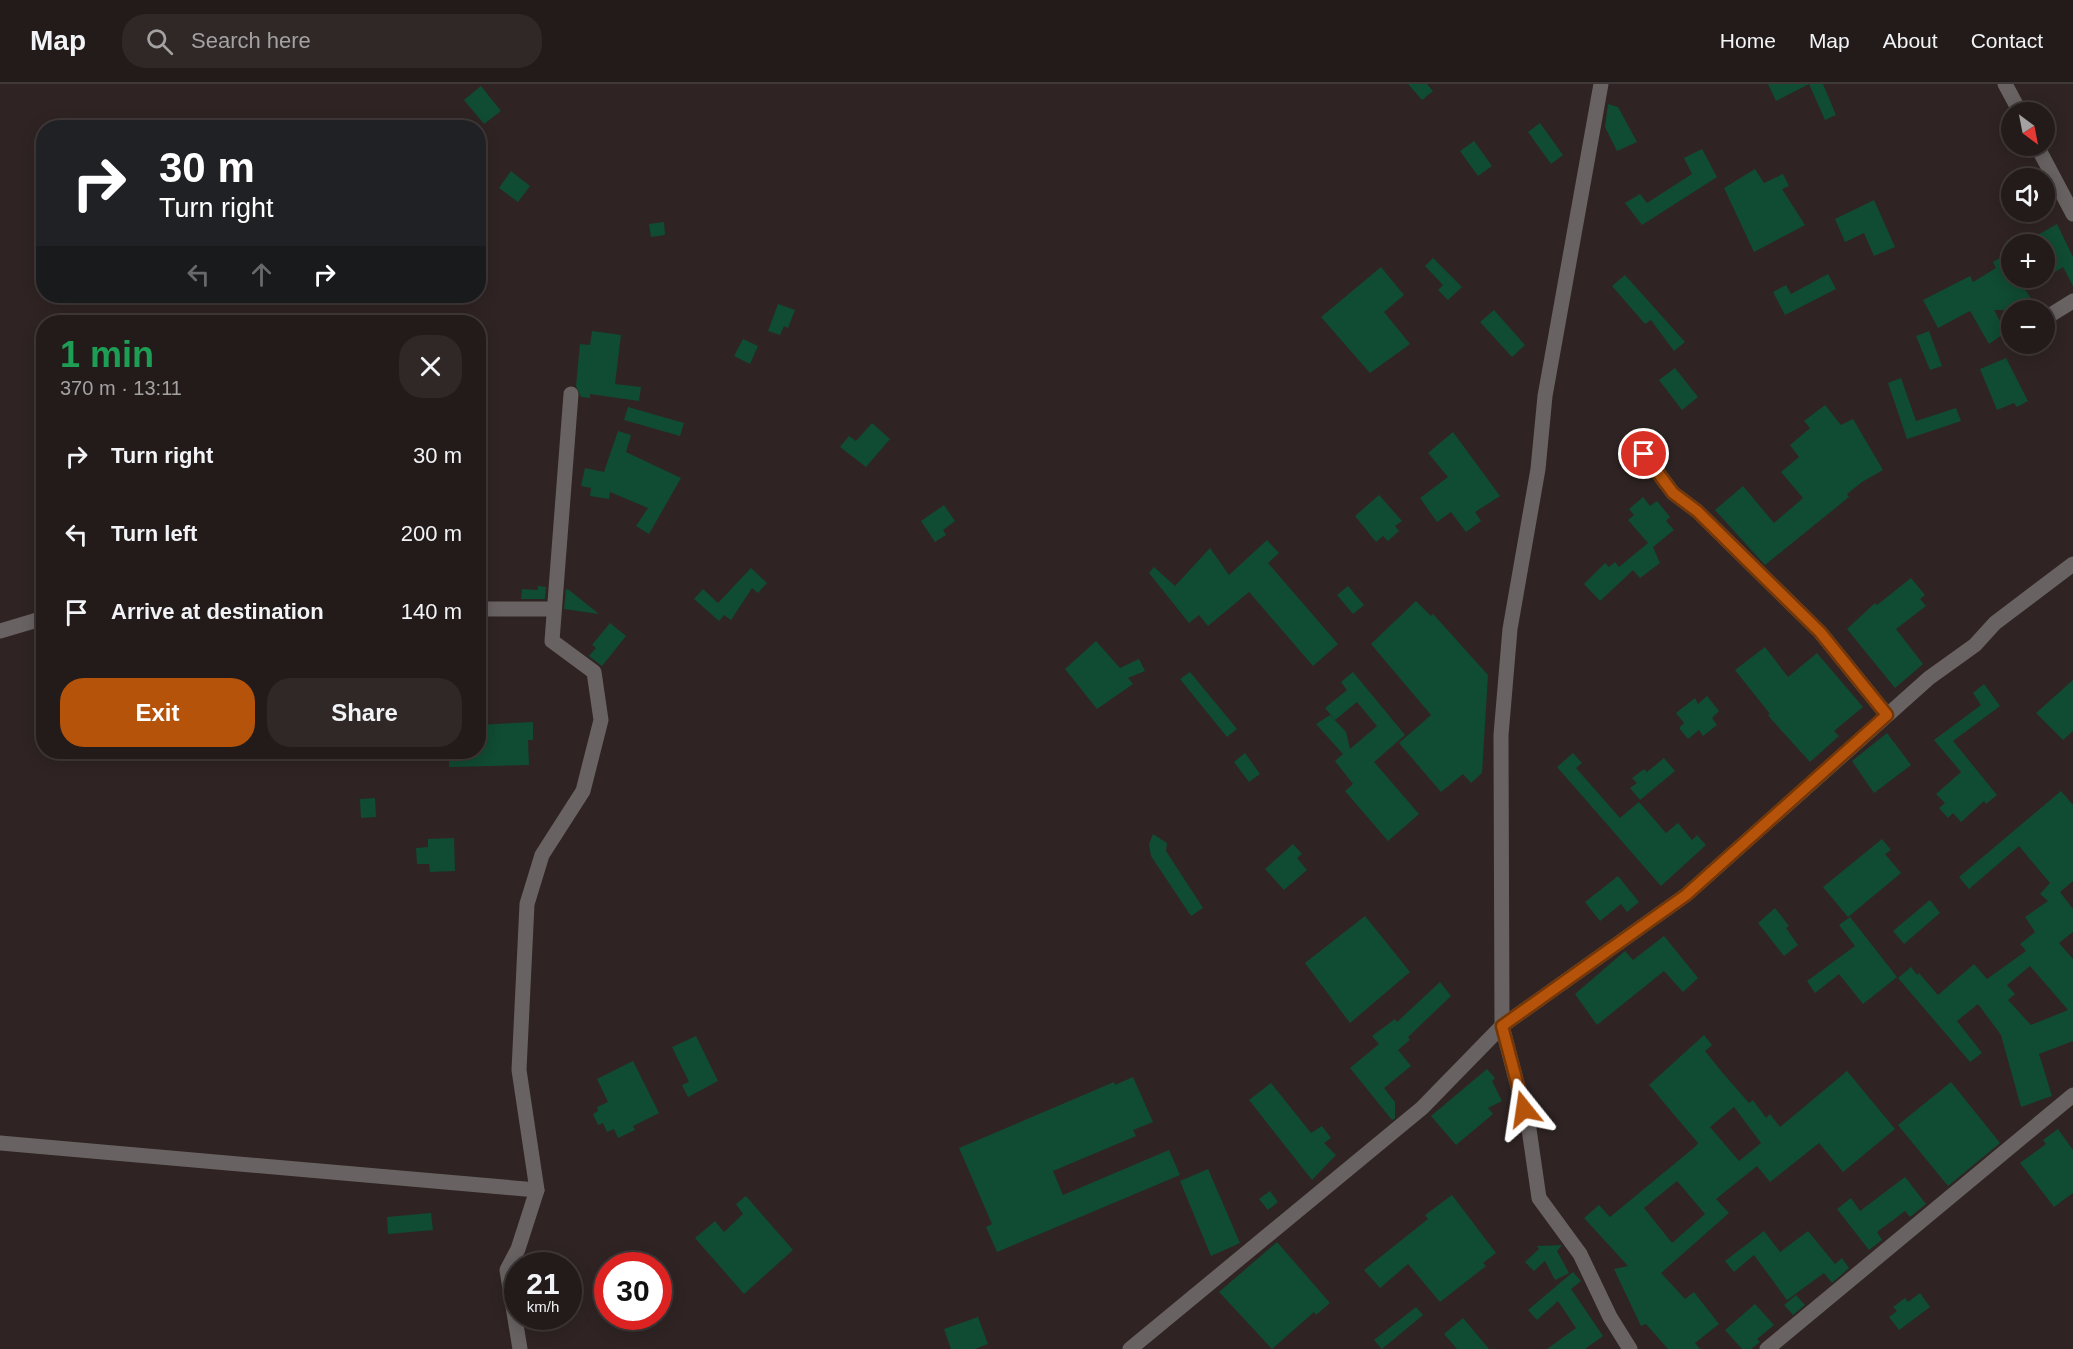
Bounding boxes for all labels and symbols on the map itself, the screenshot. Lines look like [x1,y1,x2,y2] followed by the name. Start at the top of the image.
[2001,102,2055,156] north arrow
[1618,428,1669,479] pin
[1492,1077,1556,1141] position arrow
[594,1252,672,1330] speed limit sign: 30

